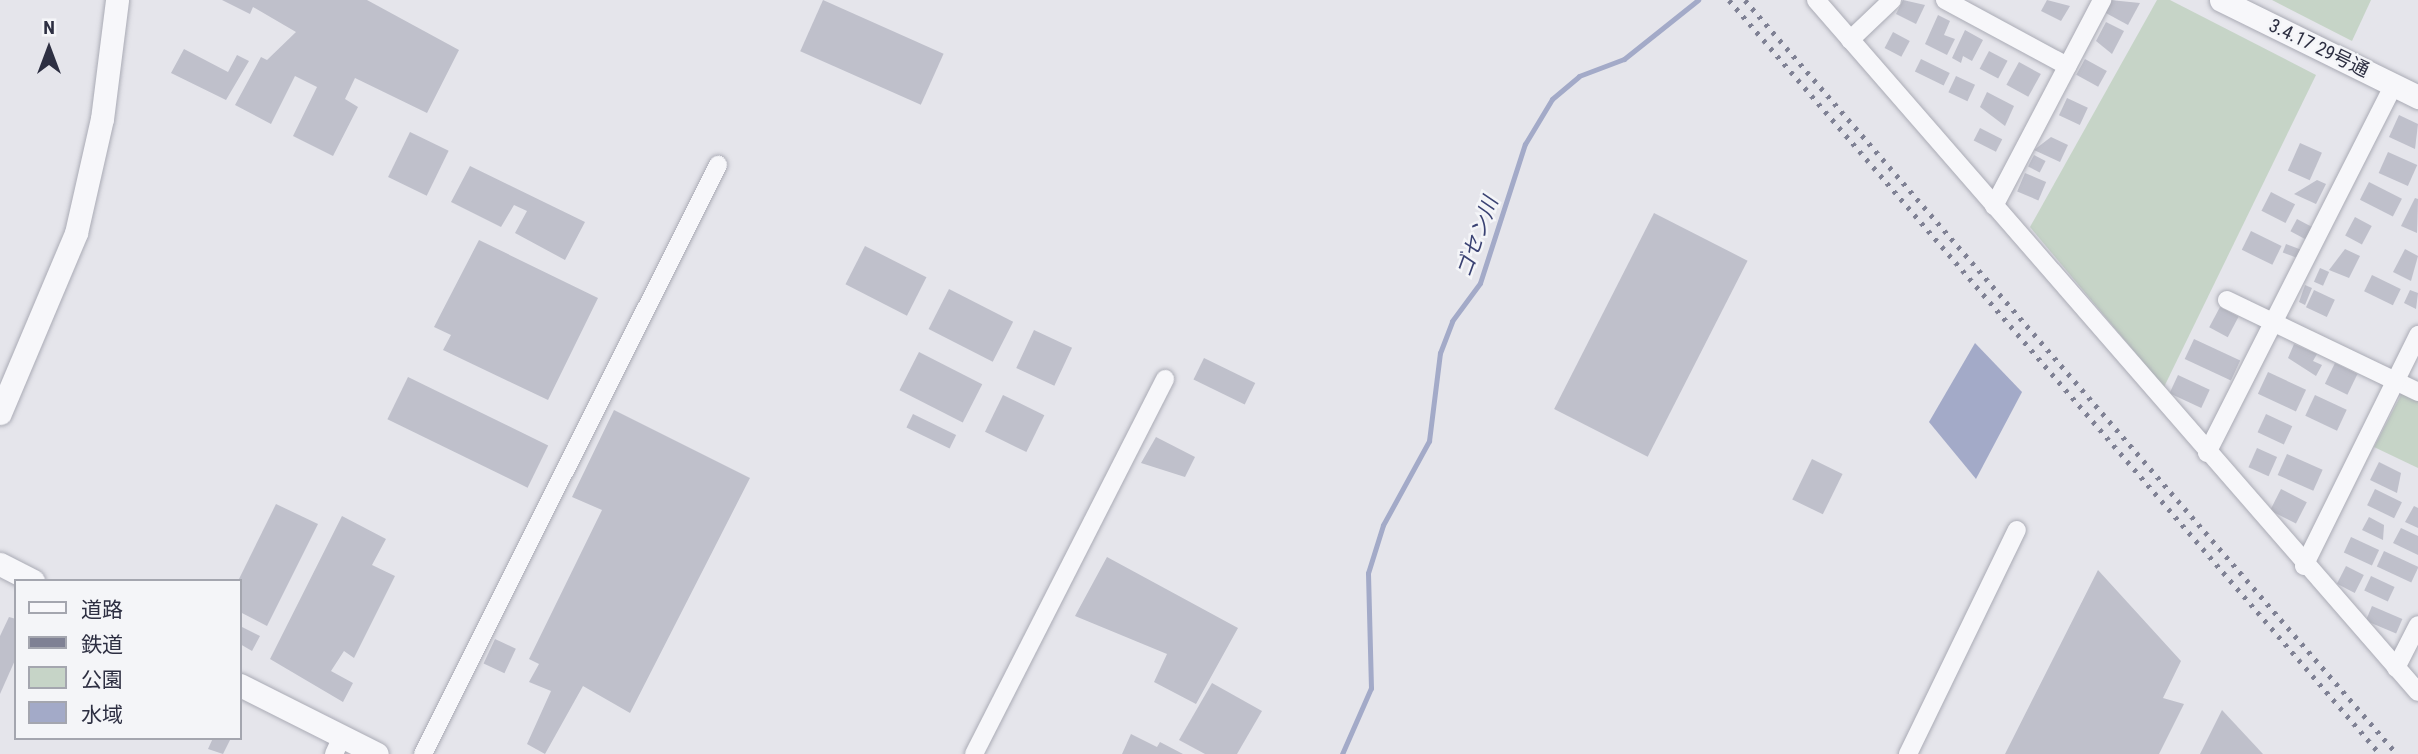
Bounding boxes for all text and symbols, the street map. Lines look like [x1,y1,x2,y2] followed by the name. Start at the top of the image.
[14,14,84,84] north arrow
[2265,14,2373,82] street label: 3.4.17 29号通
[43,16,55,39] text: N
[1451,193,1503,281] water label: ゴセン川
[14,579,242,740] legend
[81,598,123,622] text: 道路
[81,633,123,657] text: 鉄道
[81,668,123,692] text: 公園
[81,703,123,727] text: 水域

